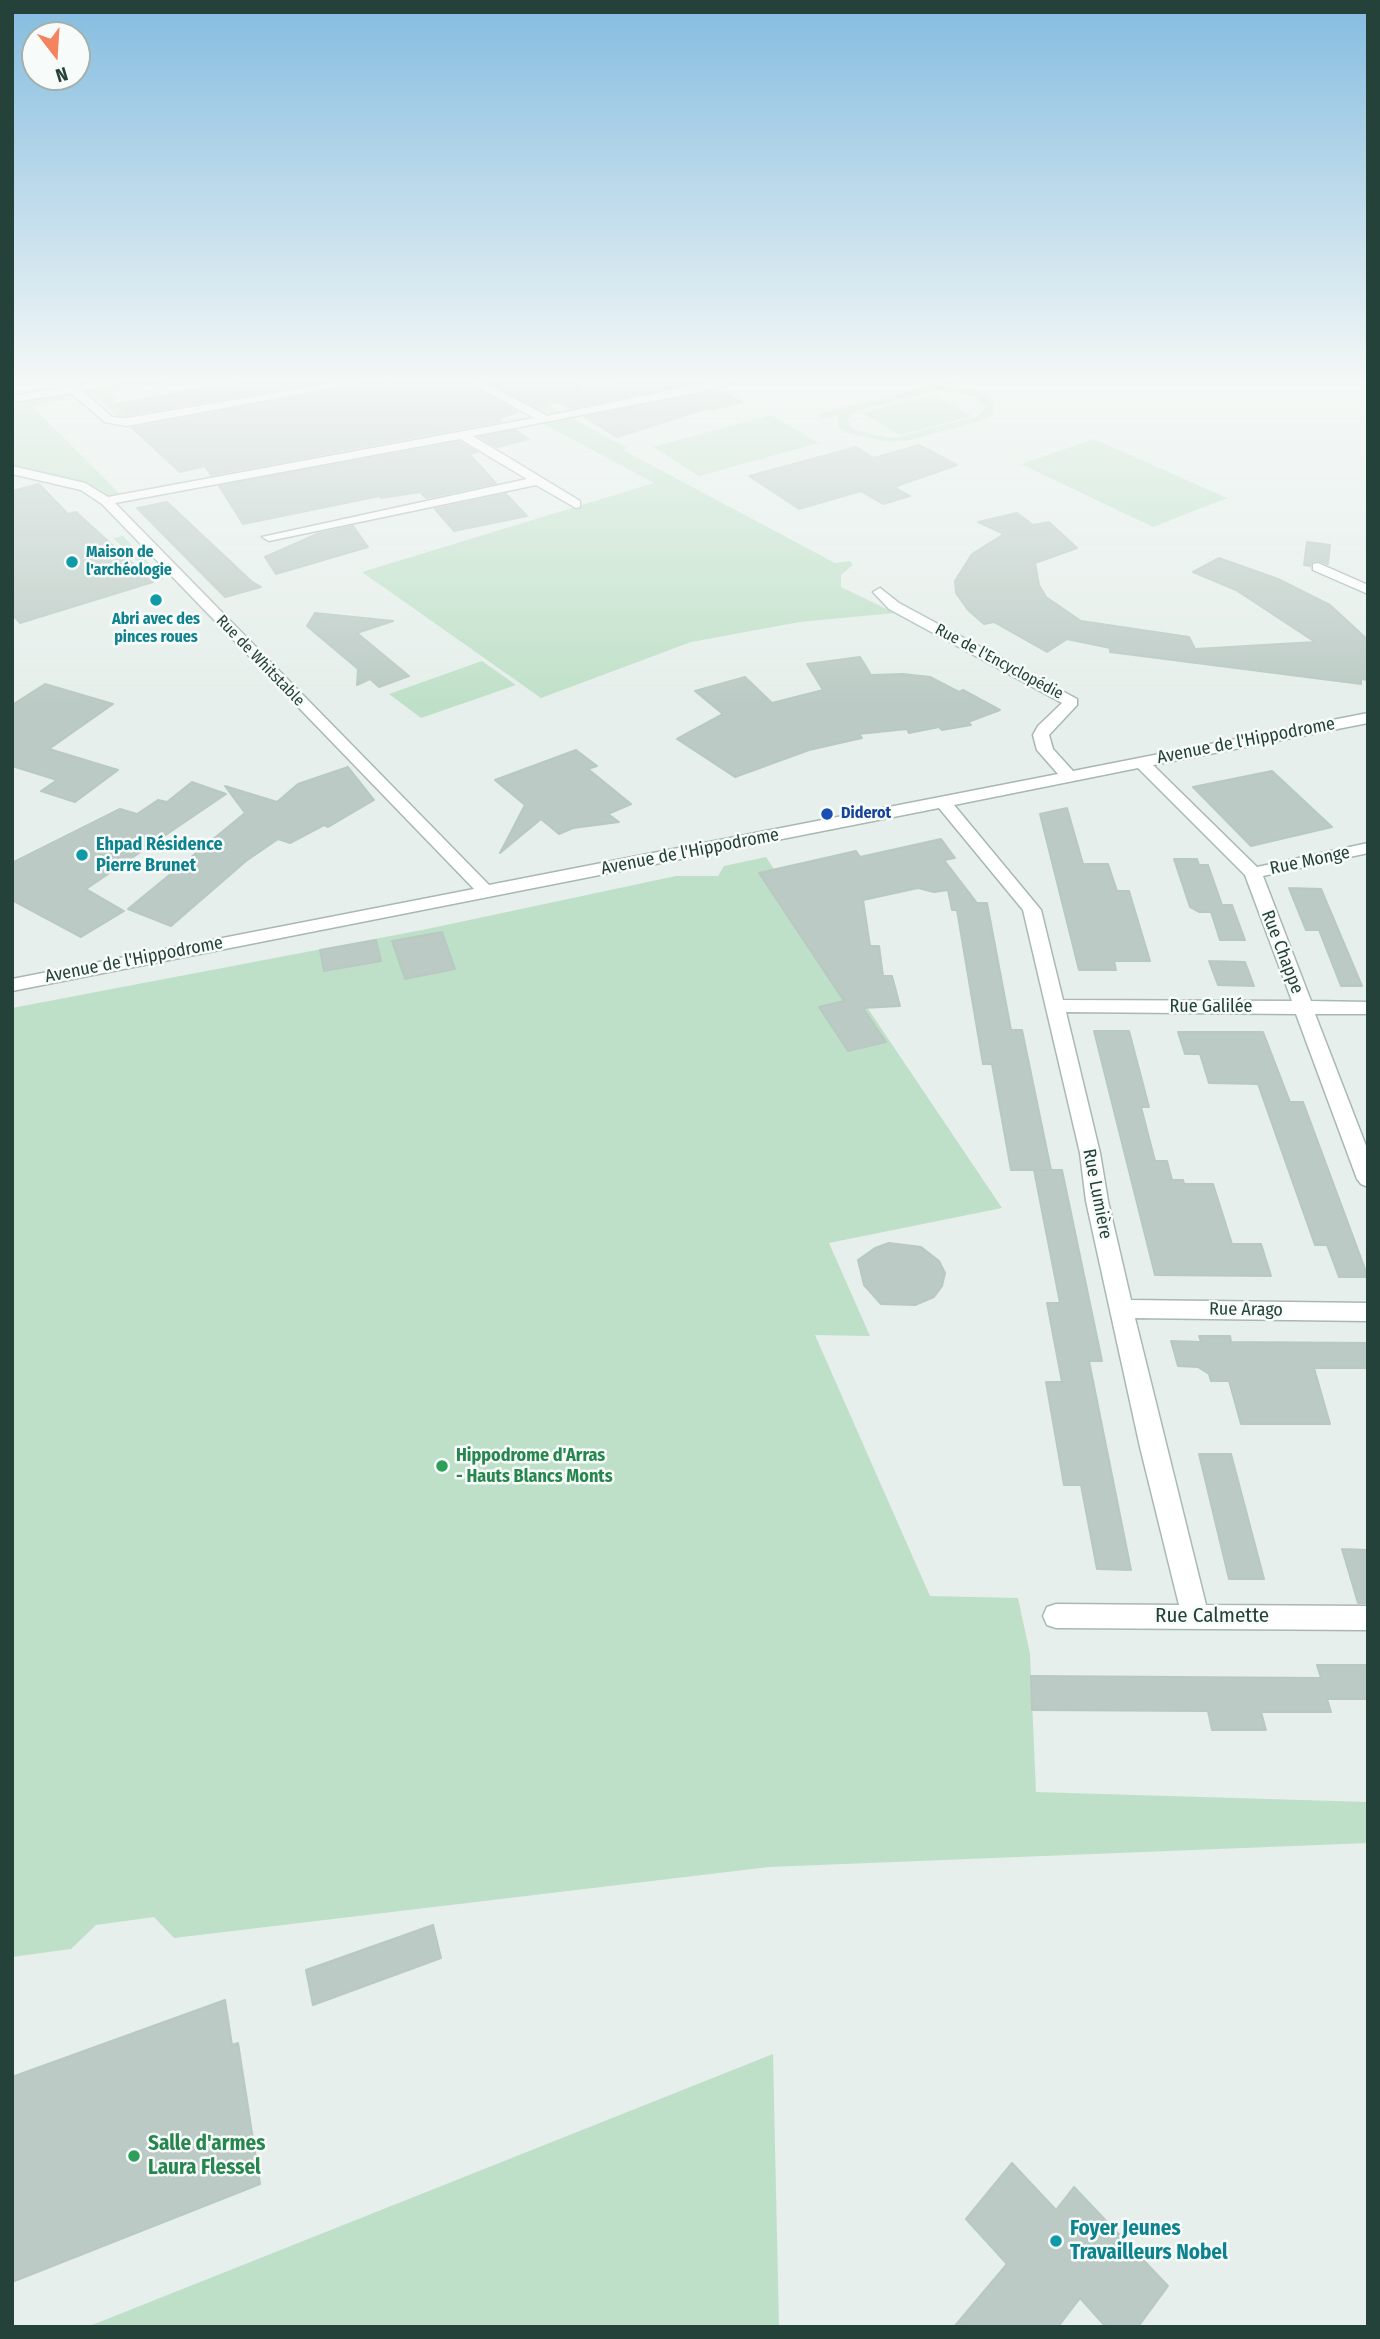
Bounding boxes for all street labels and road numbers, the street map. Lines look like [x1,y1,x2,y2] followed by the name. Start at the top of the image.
[212,612,308,710] street label: Rue de Whitstable
[932,620,1066,704] street label: Rue de l'Encyclopédie
[1155,713,1337,769] street label: Avenue de l'Hippodrome
[599,824,781,880] street label: Avenue de l'Hippodrome
[1268,842,1352,880] street label: Rue Monge
[1256,907,1308,997] street label: Rue Chappe
[43,932,225,988] street label: Avenue de l'Hippodrome
[1169,996,1253,1018] street label: Rue Galilée
[1078,1147,1116,1241] street label: Rue Lumière
[1209,1299,1283,1321] street label: Rue Arago
[1155,1603,1269,1629] street label: Rue Calmette

